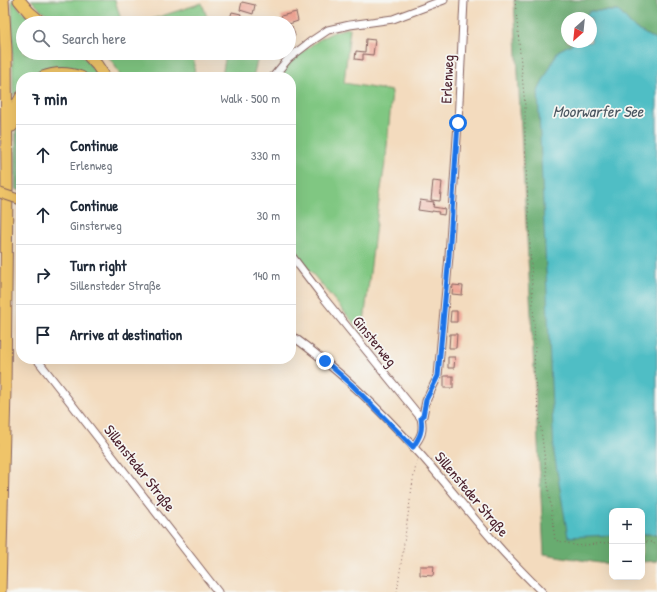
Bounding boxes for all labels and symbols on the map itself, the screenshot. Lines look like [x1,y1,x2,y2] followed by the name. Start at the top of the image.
[561,12,597,48] north arrow
[435,54,459,104] street label: Erlenweg
[553,100,644,122] water label: Moorwarfer See
[449,114,467,132] route start
[348,311,402,371] street label: Ginsterweg
[316,352,334,370] route end
[99,420,181,516] street label: Sillensteder Straße
[430,447,514,541] street label: Sillensteder Straße

